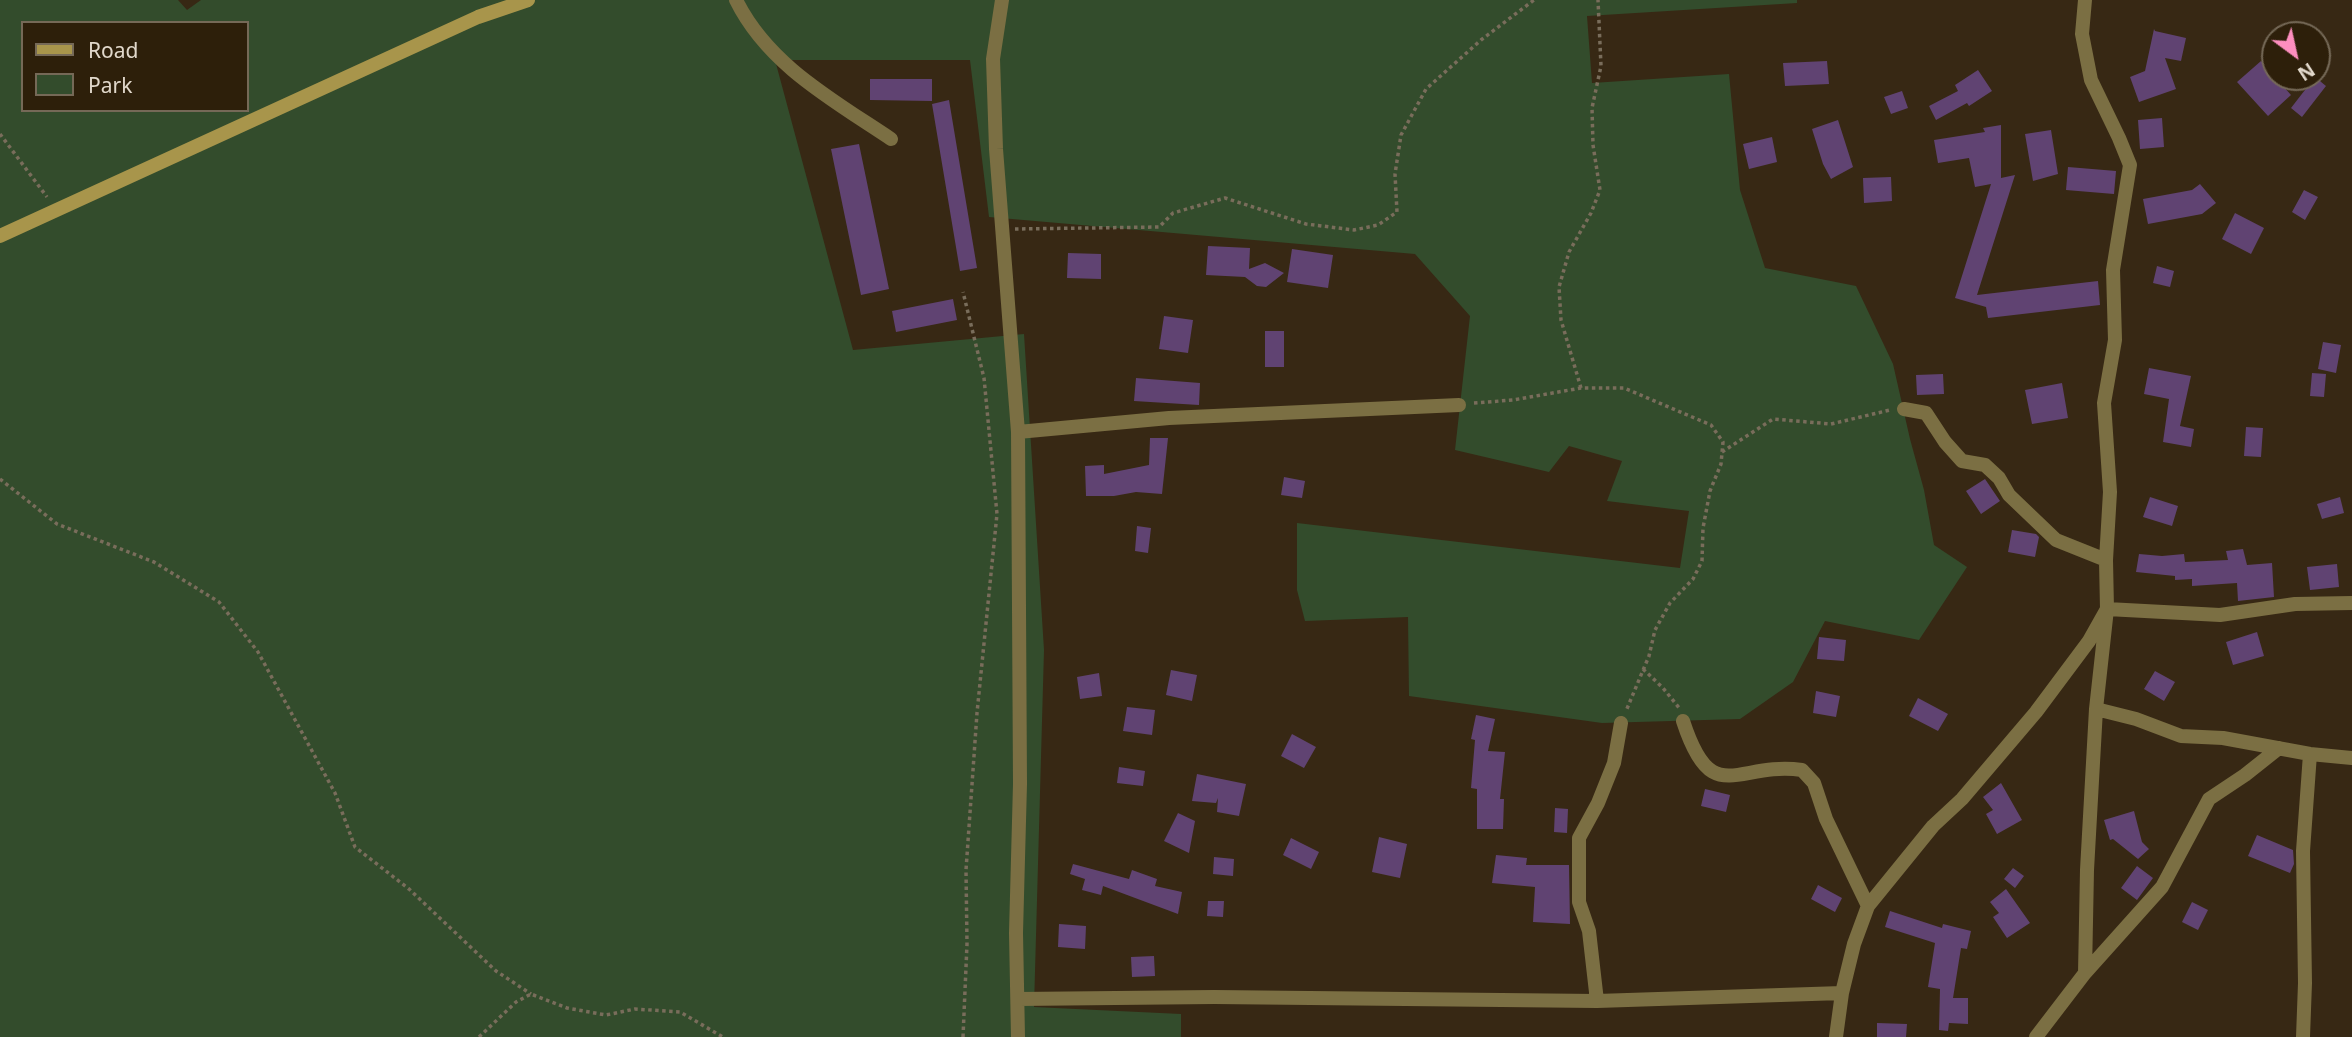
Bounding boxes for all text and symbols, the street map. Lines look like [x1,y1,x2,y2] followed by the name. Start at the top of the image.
[21,21,248,112] legend
[2261,21,2331,91] north arrow
[88,36,138,64] text: Road
[2293,57,2320,87] text: N
[88,71,132,99] text: Park

